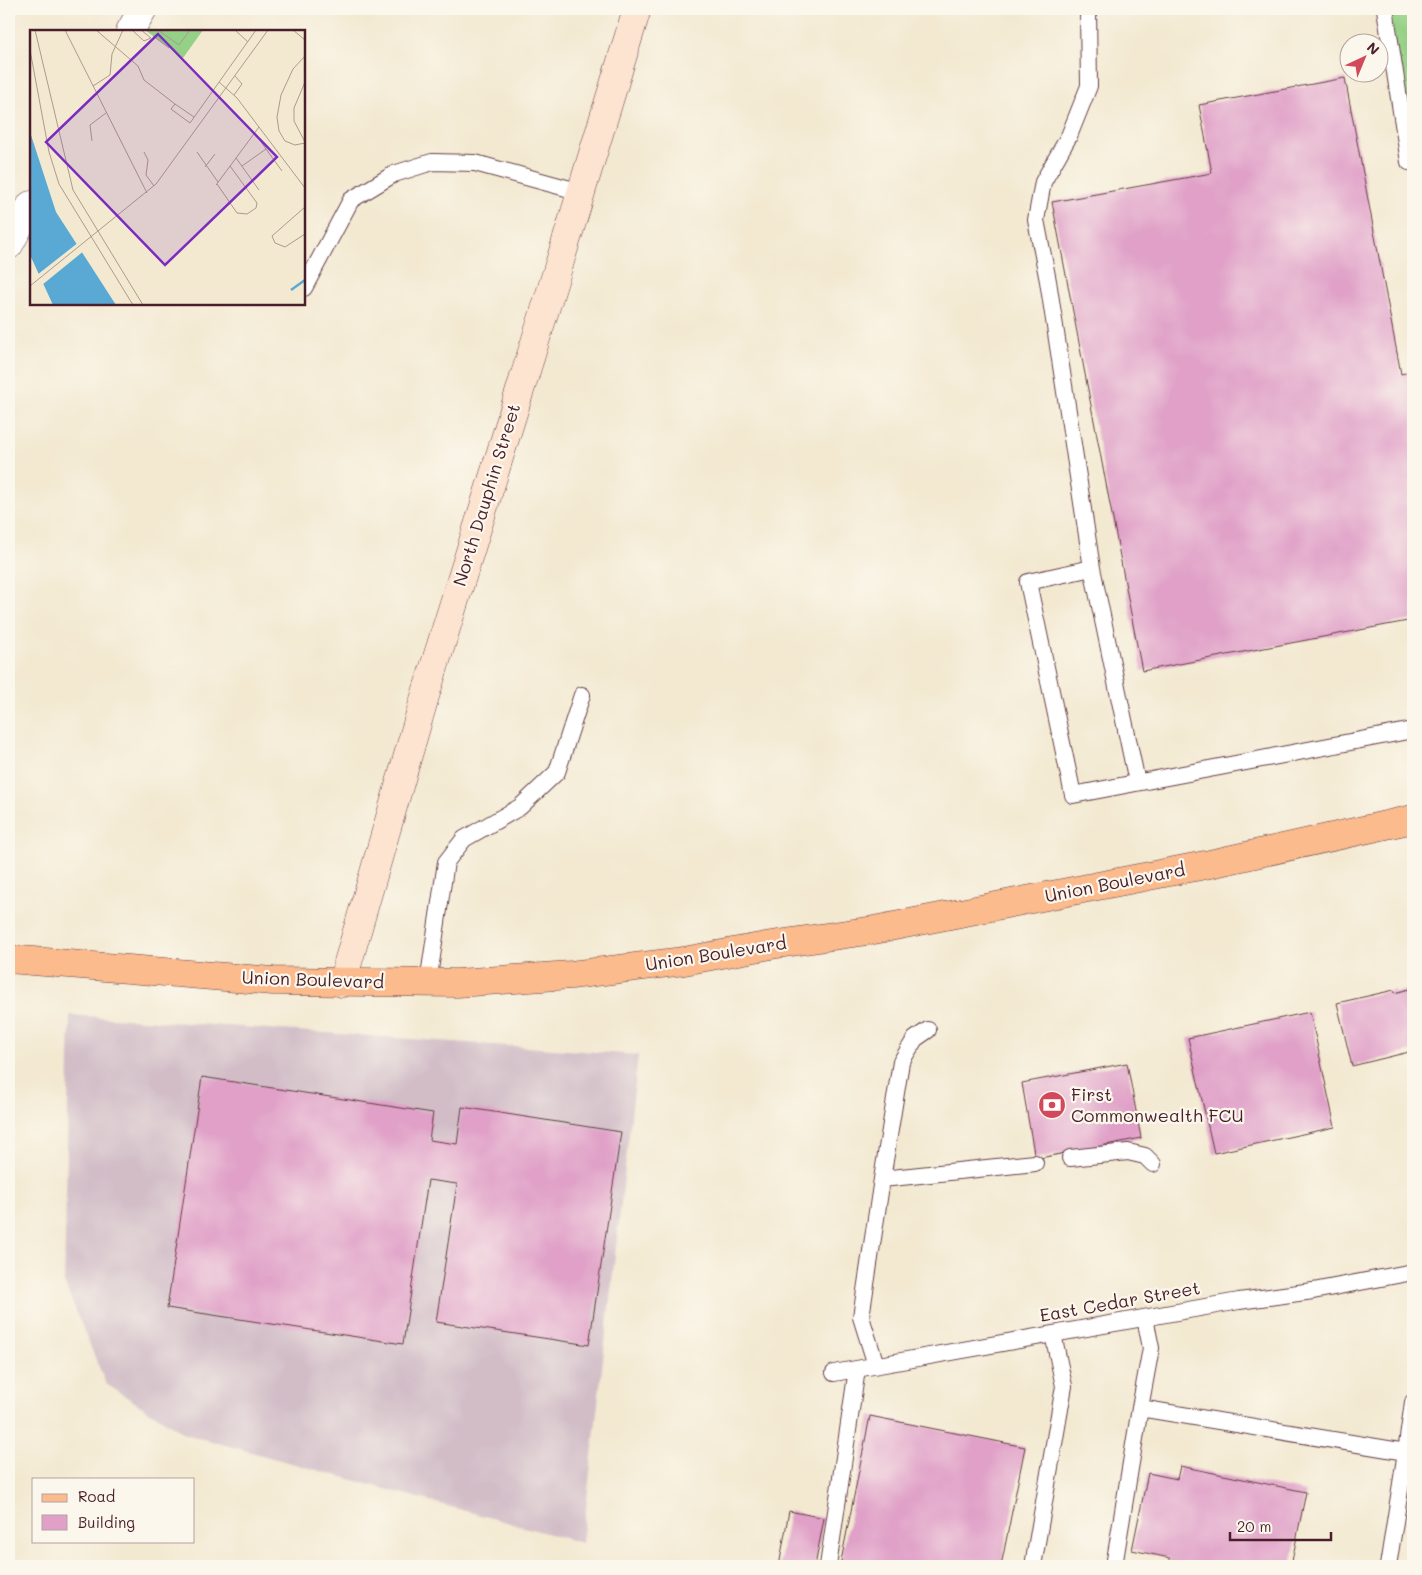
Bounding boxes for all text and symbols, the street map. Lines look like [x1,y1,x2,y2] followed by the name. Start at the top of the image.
[30,30,305,305] inset map
[1340,32,1390,82] north arrow
[1363,38,1384,59] text: N
[447,400,525,589] street label: North Dauphin Street
[1043,857,1187,907] street label: Union Boulevard
[644,930,788,976] street label: Union Boulevard
[241,965,385,993] street label: Union Boulevard
[1071,1082,1243,1127] place label: First Commonwealth FCU
[1037,1090,1067,1120] bank icon: First Commonwealth FCU
[1038,1275,1202,1327] street label: East Cedar Street
[32,1478,195,1542] legend
[78,1486,115,1506] text: Road
[1230,1510,1331,1542] scale bar
[78,1512,135,1532] text: Building
[1237,1516,1271,1536] text: 20 m

